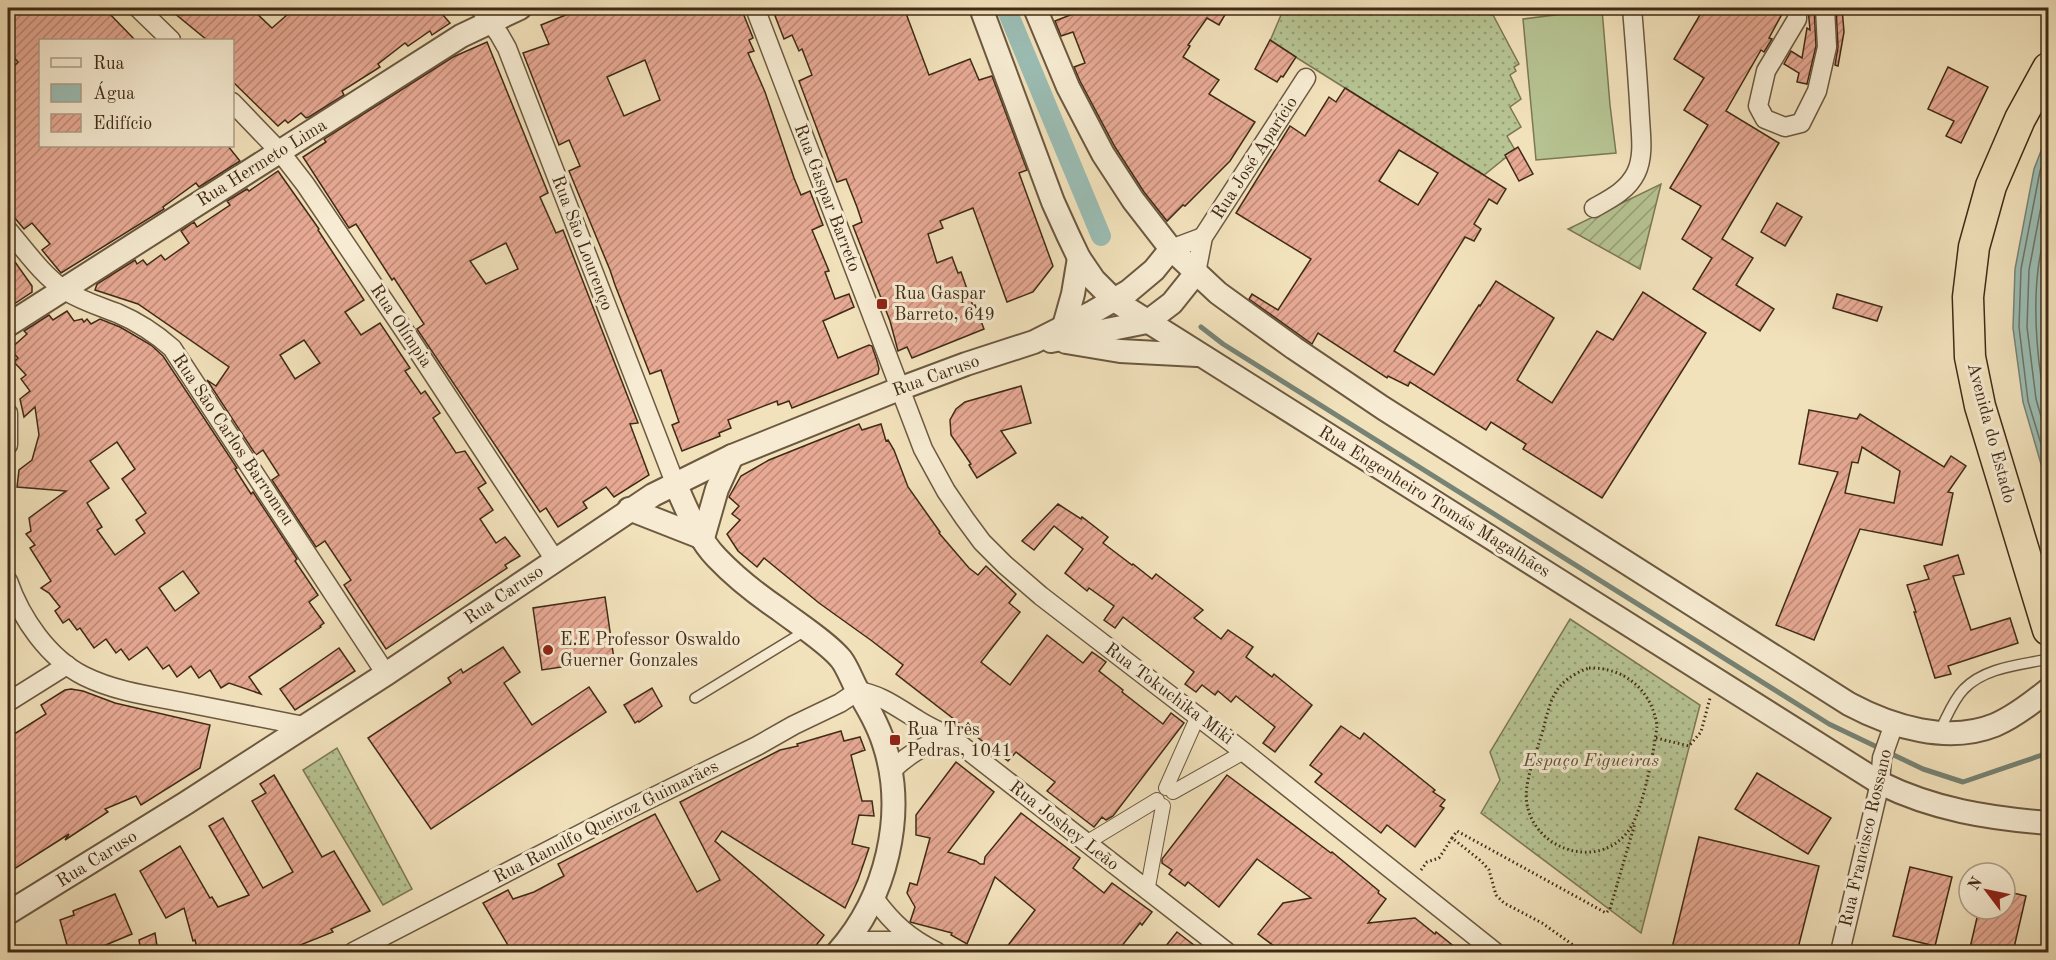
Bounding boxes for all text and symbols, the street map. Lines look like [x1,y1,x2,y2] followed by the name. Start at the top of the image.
[39,39,234,147] legend
[93,55,124,73] text: Rua
[93,81,135,103] text: Água
[1209,93,1301,222] street label: Rua José Aparício
[93,115,152,133] text: Edifício
[194,116,330,210] street label: Rua Hermeto Lima
[791,122,863,274] street label: Rua Gaspar Barreto
[548,173,616,313] street label: Rua São Lourenço
[367,281,435,371] street label: Rua Olímpia
[894,285,995,324] place label: Rua Gaspar Barreto, 649
[875,297,889,311] marker: Rua Gaspar Barreto, 649
[169,351,297,529] street label: Rua São Carlos Barromeu
[890,352,982,400] street label: Rua Caruso
[1964,361,2018,505] street label: Avenida do Estado
[1315,423,1553,581] street label: Rua Engenheiro Tomás Magalhães
[461,562,547,628] street label: Rua Caruso
[560,631,741,670] place label: E.E Professor Oswaldo Guerner Gonzales
[1101,640,1237,748] street label: Rua Tokuchika Miki
[541,643,555,657] marker: E.E Professor Oswaldo Guerner Gonzales
[907,721,1012,760] place label: Rua Três Pedras, 1041
[888,733,902,747] marker: Rua Três Pedras, 1041
[1837,747,1895,929] street label: Rua Francisco Rossano
[1522,752,1659,770] park label: Espaço Figueiras
[491,757,722,887] street label: Rua Ranulfo Queiroz Guimarães
[1006,778,1122,874] street label: Rua Joshey Leão
[54,827,140,891] street label: Rua Caruso
[1957,861,2017,921] north arrow
[1966,874,1986,894] text: N

